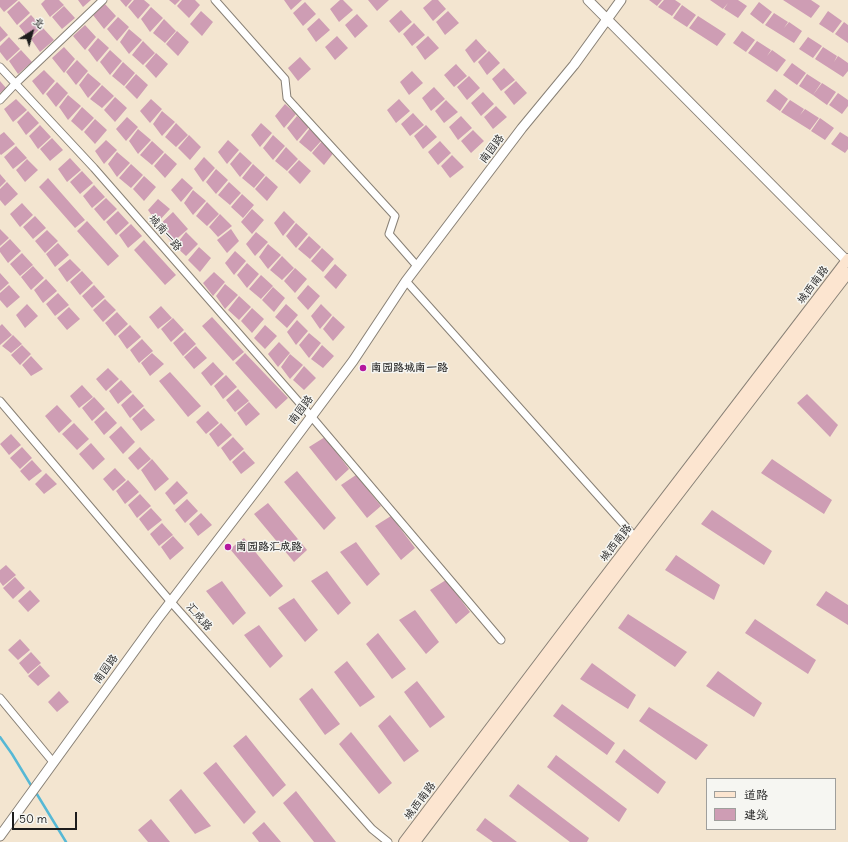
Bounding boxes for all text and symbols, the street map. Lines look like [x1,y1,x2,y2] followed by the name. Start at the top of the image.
[12,12,52,52] north arrow
[31,14,48,31] text: 北
[477,132,507,166] street label: 南园路
[146,212,184,254] street label: 城南一路
[794,263,832,307] street label: 城西南路
[371,361,448,375] place label: 南园路城南一路
[358,363,368,373] marker: 南园路城南一路
[286,393,316,427] street label: 南园路
[597,522,635,564] street label: 城西南路
[236,540,302,554] place label: 南园路汇成路
[223,542,233,552] marker: 南园路汇成路
[183,600,215,634] street label: 汇成路
[91,652,121,686] street label: 南园路
[706,778,836,830] legend
[401,779,439,823] street label: 城西南路
[744,787,768,802] text: 道路
[14,804,79,830] scale bar
[744,807,768,822] text: 建筑
[19,811,47,826] text: 50 m

